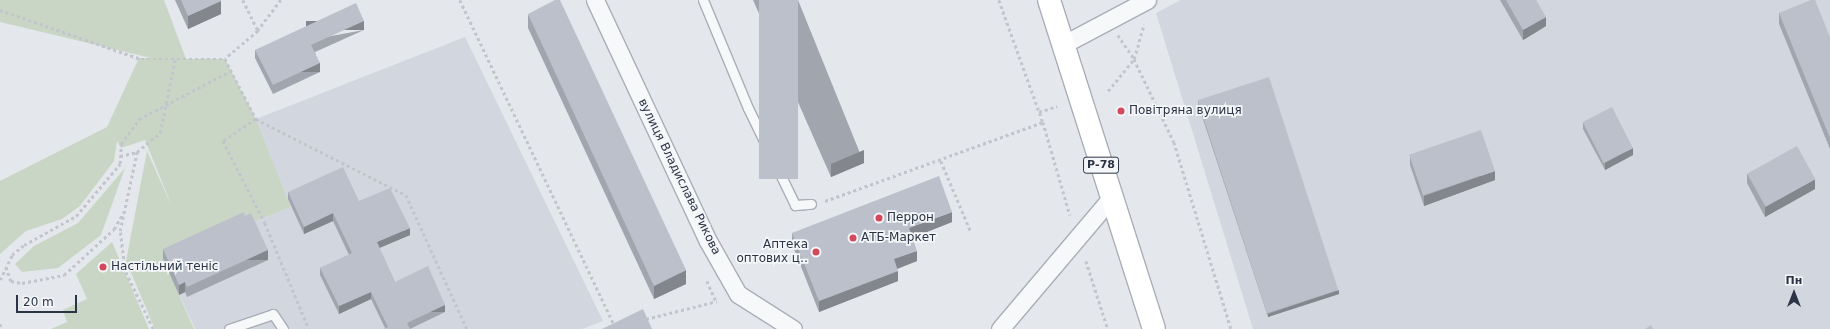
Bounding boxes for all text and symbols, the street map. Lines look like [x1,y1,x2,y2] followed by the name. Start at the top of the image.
[635,96,723,258] street label: вулиця Владислава Рикова
[1129,104,1242,118] place label: Повітряна вулиця
[1116,106,1126,116] marker: Повітряна вулиця
[1083,156,1119,174] road number: Р-78
[887,211,934,225] place label: Перрон
[874,213,884,223] marker: Перрон
[861,231,936,245] place label: АТБ-Маркет
[848,233,858,243] marker: АТБ-Маркет
[737,238,808,266] place label: Аптека оптових ц‥
[811,247,821,257] marker: Аптека оптових ц‥
[111,260,218,274] place label: Настільний теніс
[98,262,108,272] marker: Настільний теніс
[1774,273,1814,313] north arrow
[1786,274,1802,287] text: Пн
[18,287,79,313] scale bar
[23,295,54,309] text: 20 m

